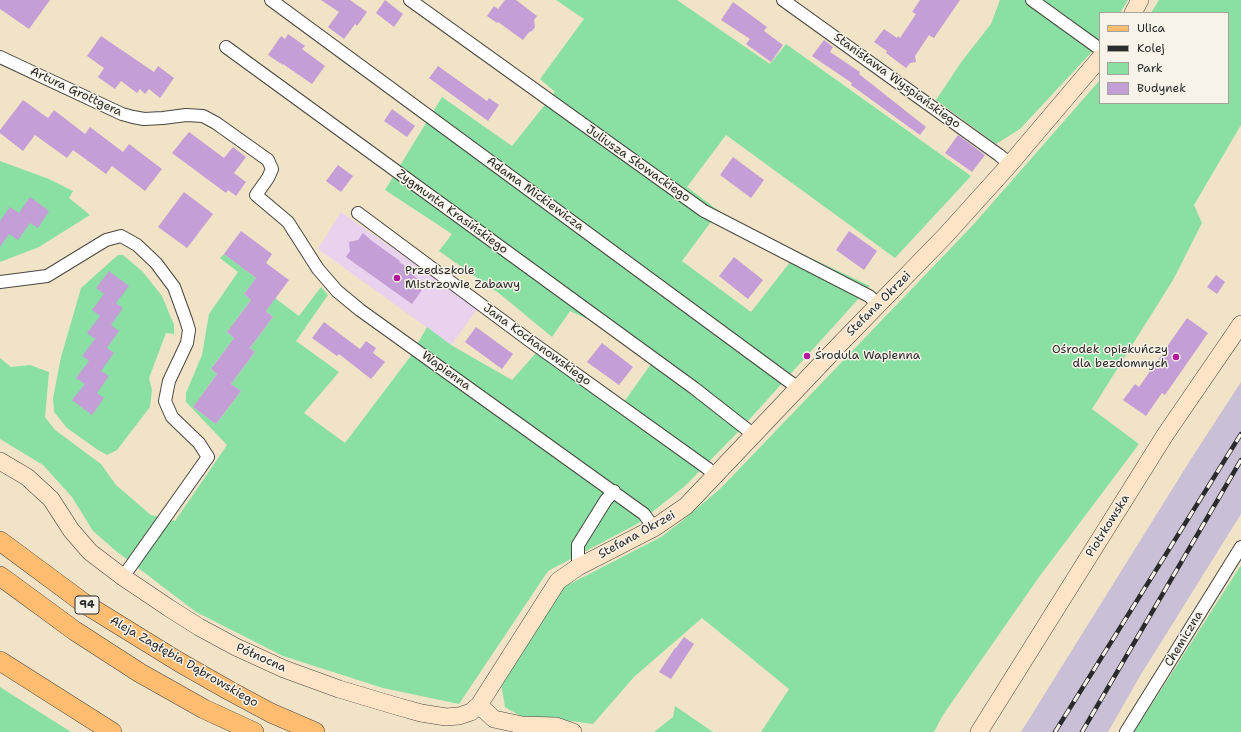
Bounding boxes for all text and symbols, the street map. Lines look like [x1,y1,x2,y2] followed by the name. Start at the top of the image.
[1099,12,1229,104] legend
[1137,20,1165,36] text: Ulica
[831,30,963,132] street label: Stanisława Wyspiańskiego
[1137,40,1165,56] text: Kolej
[1137,60,1163,76] text: Park
[28,64,124,120] street label: Artura Grottgera
[1137,80,1186,96] text: Budynek
[583,123,693,205] street label: Juliusza Słowackiego
[484,154,586,234] street label: Adama Mickiewicza
[393,167,511,257] street label: Zygmunta Krasińskiego
[405,264,520,292] place label: Przedszkole Mistrzowie Zabawy
[844,269,914,339] street label: Stefana Okrzei
[392,273,402,283] marker: Przedszkole Mistrzowie Zabawy
[480,301,594,389] street label: Jana Kochanowskiego
[1052,343,1168,371] place label: Ośrodek opiekuńczy dla bezdomnych
[419,348,473,394] street label: Wapienna
[815,349,920,363] place label: Środula Wapienna
[802,351,812,361] marker: Środula Wapienna
[1171,352,1181,362] marker: Ośrodek opiekuńczy dla bezdomnych
[1083,492,1133,560] street label: Piotrkowska
[596,508,678,562] street label: Stefana Okrzei
[75,596,99,614] road number: 94
[1162,609,1206,669] street label: Chemiczna
[107,614,261,710] street label: Aleja Zagłębia Dąbrowskiego
[234,641,288,675] street label: Północna

